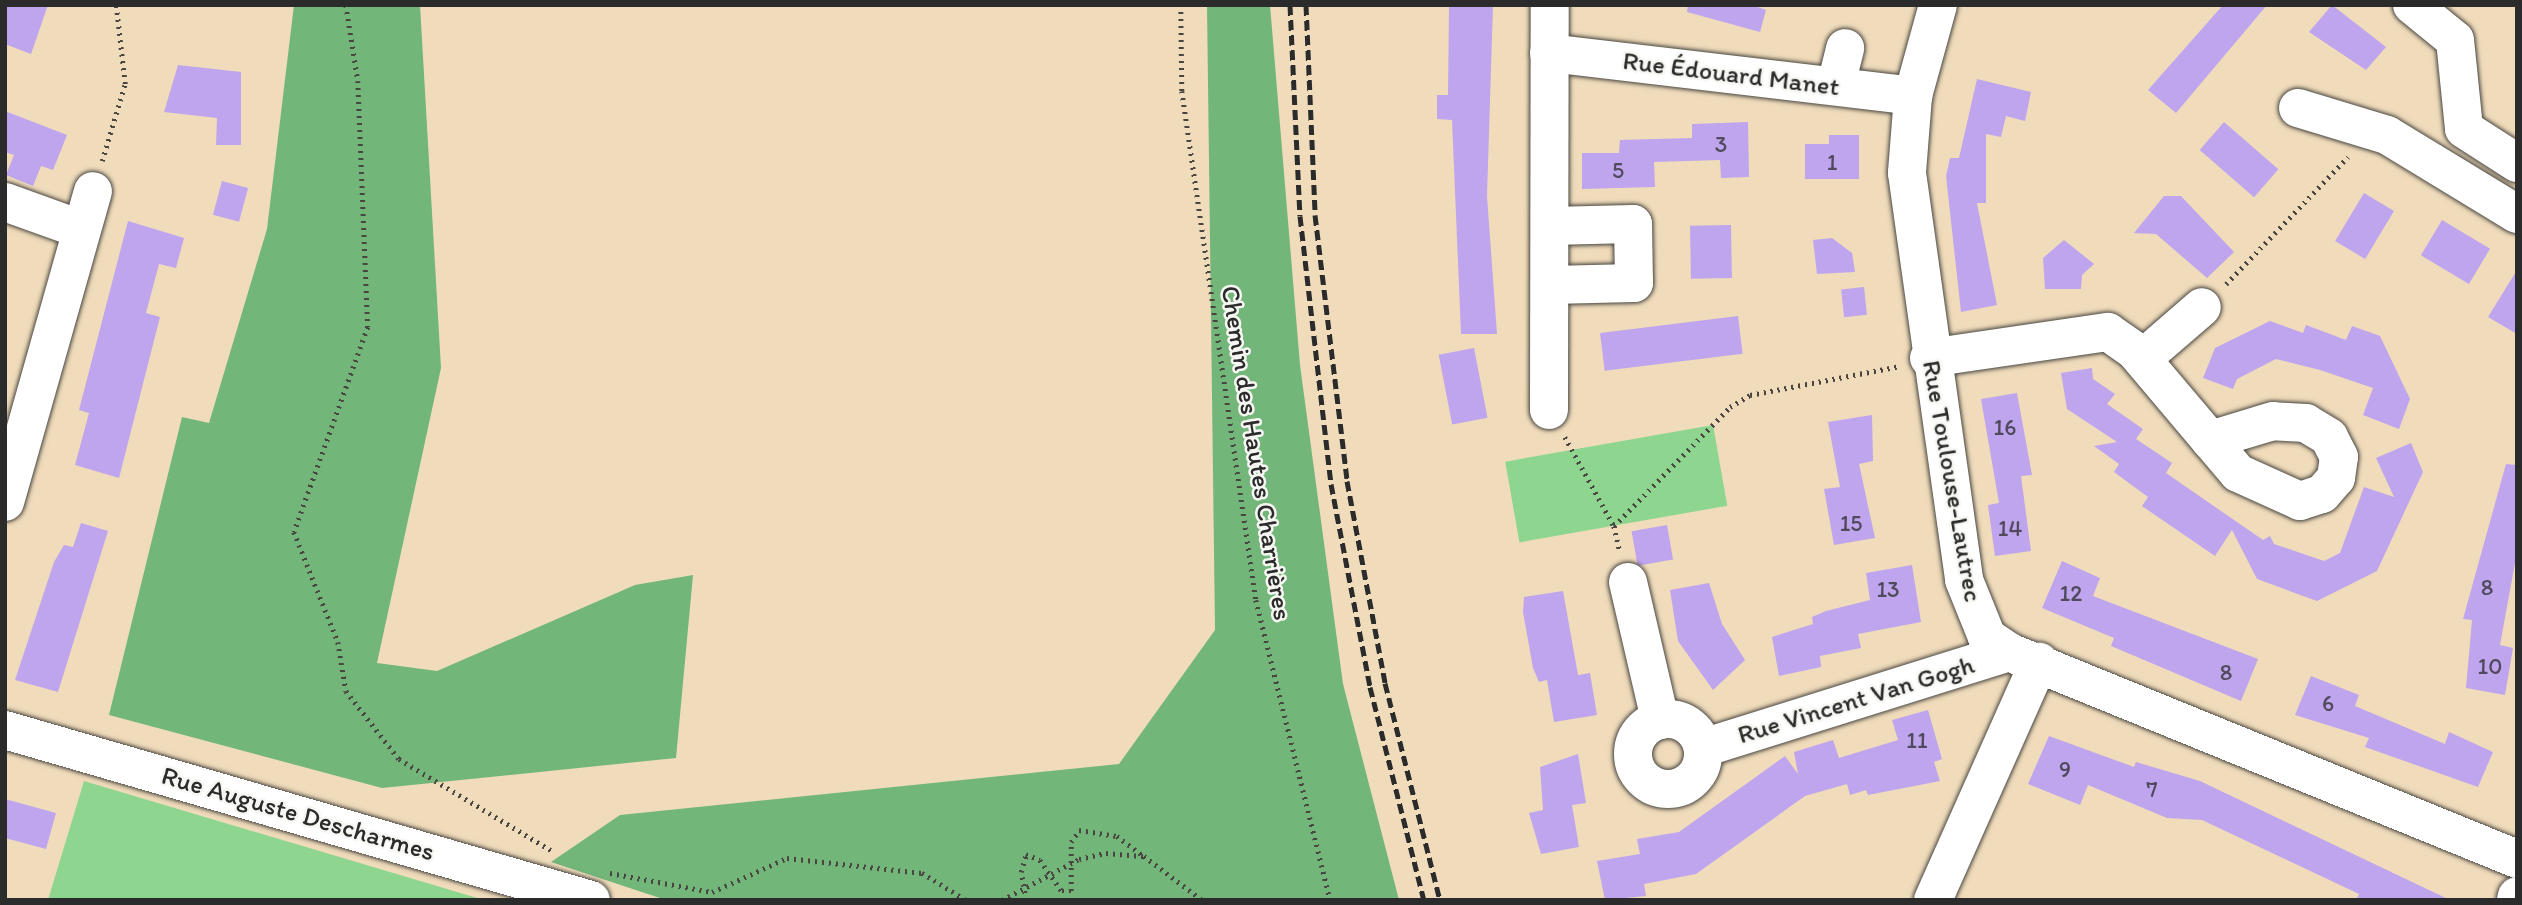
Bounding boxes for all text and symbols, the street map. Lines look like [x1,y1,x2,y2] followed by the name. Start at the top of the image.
[1621,45,1841,103] street label: Rue Édouard Manet
[1715,130,1727,158] house number: 3
[1827,148,1837,176] house number: 1
[1612,156,1624,184] house number: 5
[1214,283,1298,623] street label: Chemin des Hautes Charrières
[1916,359,1988,603] street label: Rue Toulouse-Lautrec
[1994,413,2016,441] house number: 16
[1840,509,1862,537] house number: 15
[1998,514,2022,542] house number: 14
[2481,573,2493,601] house number: 8
[1876,575,1900,603] house number: 13
[2060,579,2082,607] house number: 12
[1734,649,1978,751] street label: Rue Vincent Van Gogh
[2478,652,2502,680] house number: 10
[2220,658,2232,686] house number: 8
[2322,689,2334,717] house number: 6
[1906,726,1928,754] house number: 11
[2059,755,2071,783] house number: 9
[158,760,438,868] street label: Rue Auguste Descharmes
[2146,775,2158,803] house number: 7

